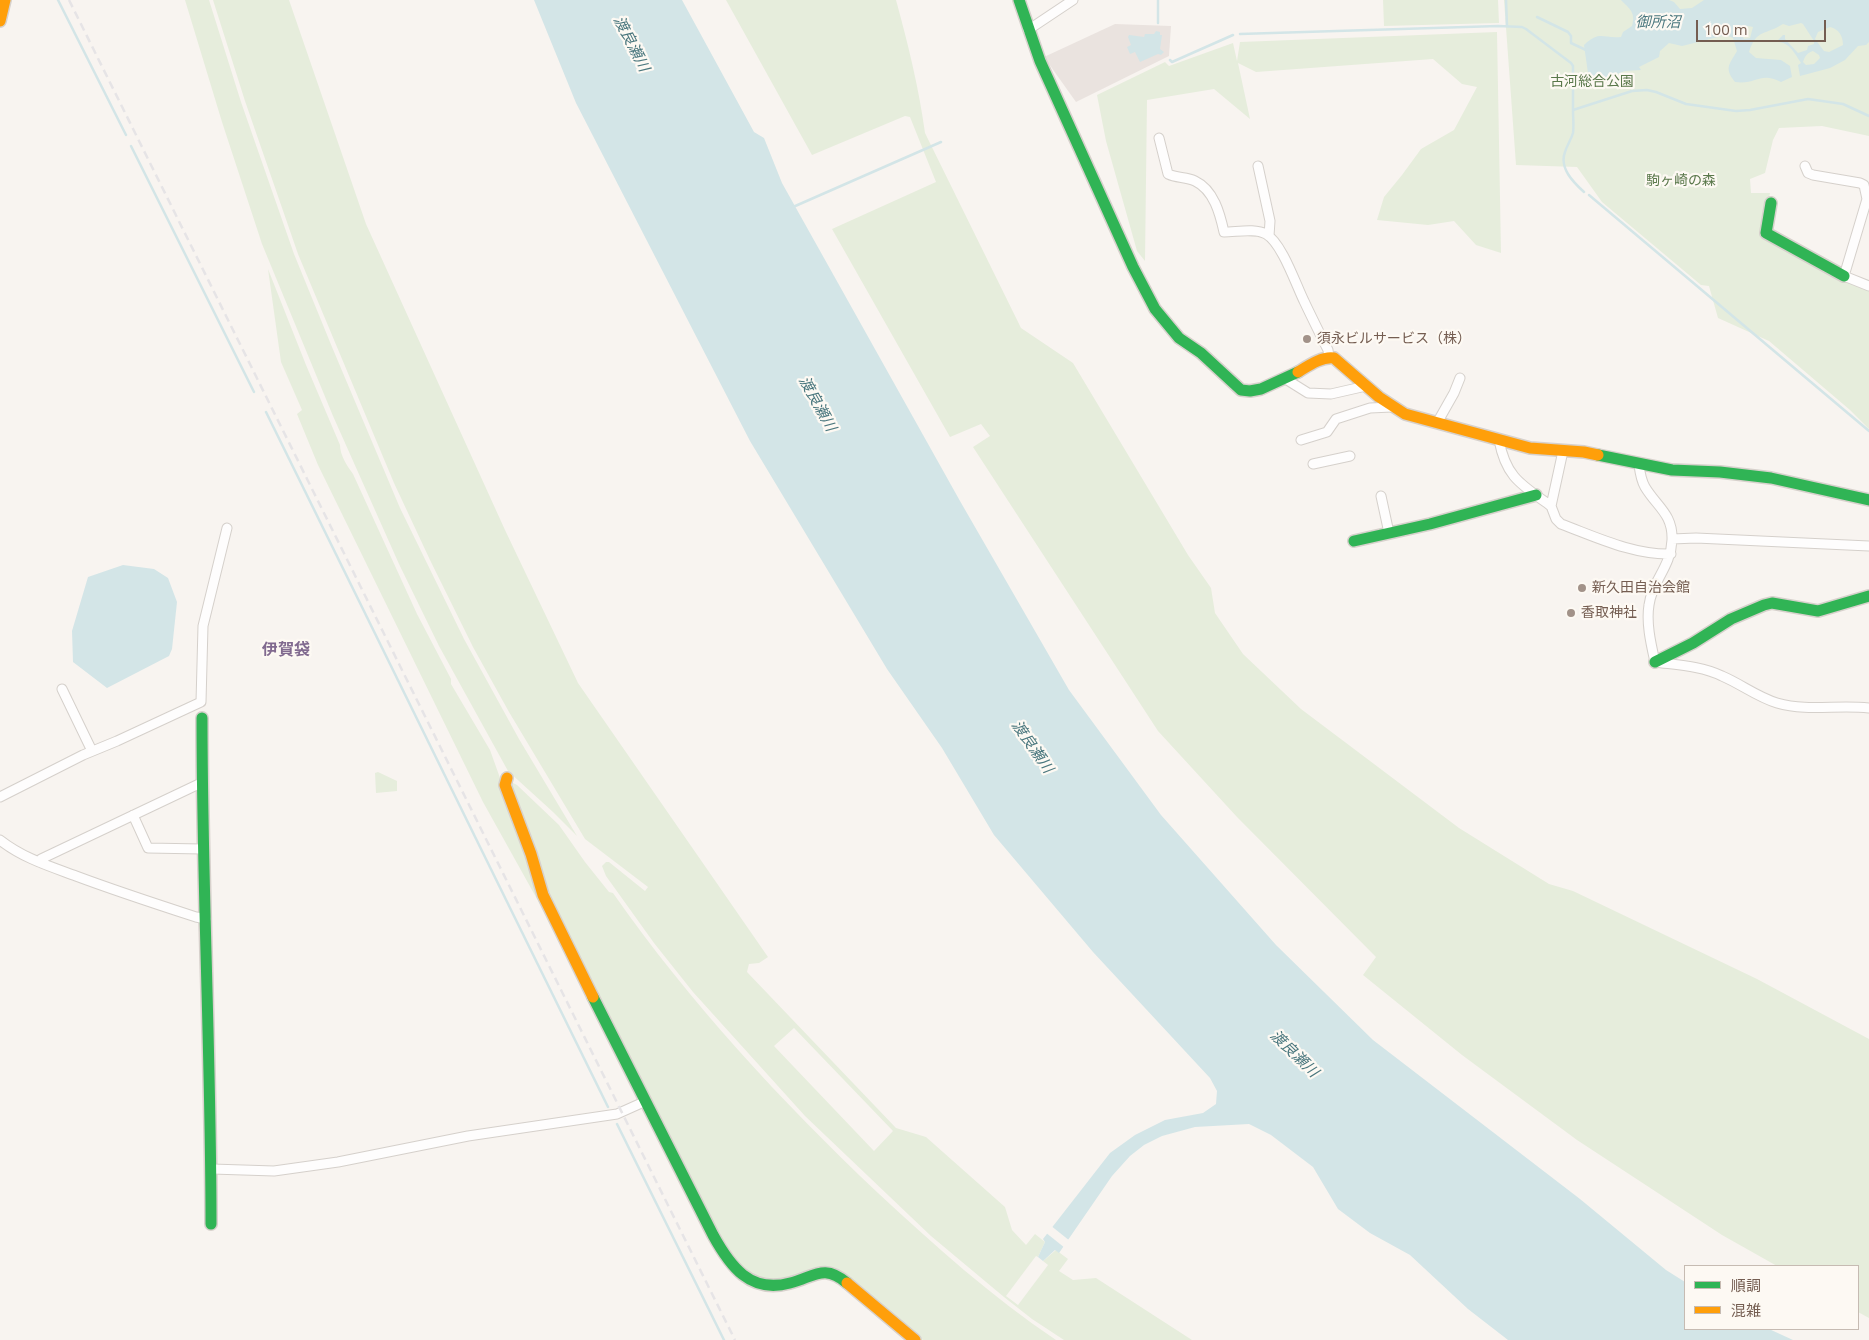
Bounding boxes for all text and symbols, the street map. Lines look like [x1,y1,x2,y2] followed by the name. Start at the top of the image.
[1699,10,1829,42] scale bar
[609,13,653,75] water label: 渡良瀬川
[1636,14,1680,32] water label: 御所沼
[1704,19,1748,39] text: 100 m
[1550,74,1634,90] park label: 古河総合公園
[1646,173,1716,189] park label: 駒ヶ崎の森
[1317,331,1471,347] place label: 須永ビルサービス（株）
[1301,333,1313,345] marker: 須永ビルサービス（株）
[795,373,839,435] water label: 渡良瀬川
[1592,580,1690,596] place label: 新久田自治会館
[1576,582,1588,594] marker: 新久田自治会館
[1581,605,1637,621] place label: 香取神社
[1565,607,1577,619] marker: 香取神社
[262,640,310,660] district label: 伊賀袋
[1007,717,1057,777] water label: 渡良瀬川
[1266,1027,1322,1081] water label: 渡良瀬川
[1684,1265,1859,1330] legend
[1731,1275,1761,1295] text: 順調
[1731,1300,1761,1320] text: 混雑

